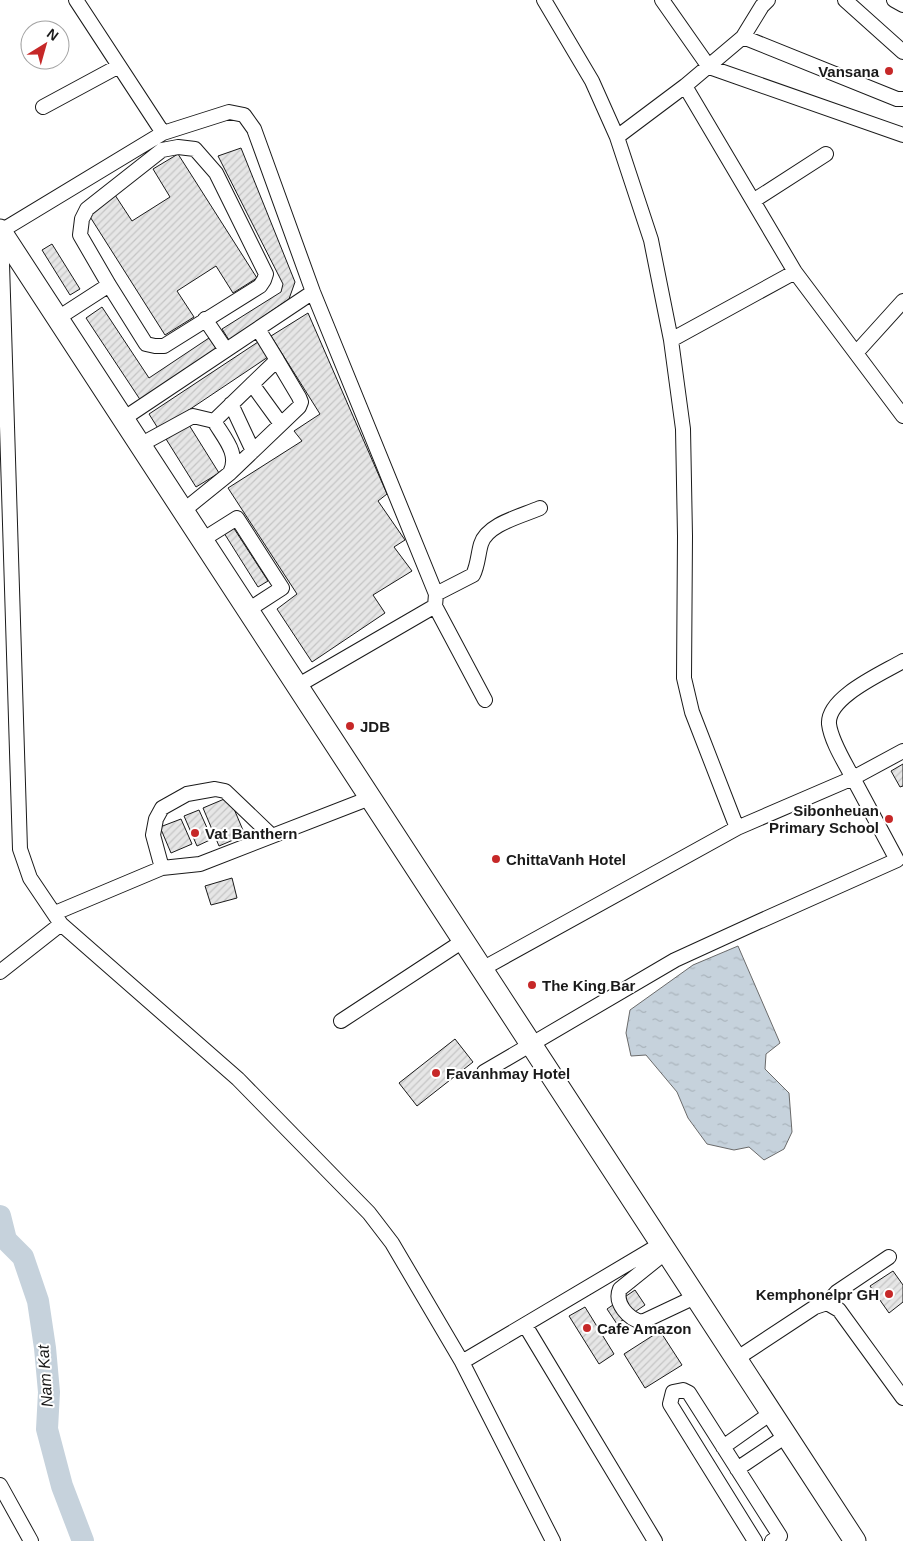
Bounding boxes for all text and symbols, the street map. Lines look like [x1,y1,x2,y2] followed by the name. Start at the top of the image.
[20,20,70,70] north arrow
[44,25,62,44] text: N
[818,63,880,80] place label: Vansana
[883,65,895,77] marker: Vansana
[360,718,390,735] place label: JDB
[344,720,356,732] marker: JDB
[769,802,879,836] place label: Sibonheuan Primary School
[883,813,895,825] marker: Sibonheuan Primary School
[205,825,298,842] place label: Vat Banthern
[189,827,201,839] marker: Vat Banthern
[506,851,626,868] place label: ChittaVanh Hotel
[490,853,502,865] marker: ChittaVanh Hotel
[542,977,636,994] place label: The King Bar
[526,979,538,991] marker: The King Bar
[446,1065,570,1082] place label: Favanhmay Hotel
[430,1067,442,1079] marker: Favanhmay Hotel
[756,1286,879,1303] place label: Kemphonelpr GH
[883,1288,895,1300] marker: Kemphonelpr GH
[597,1320,691,1337] place label: Cafe Amazon
[581,1322,593,1334] marker: Cafe Amazon
[34,1344,56,1408] water label: Nam Kat

